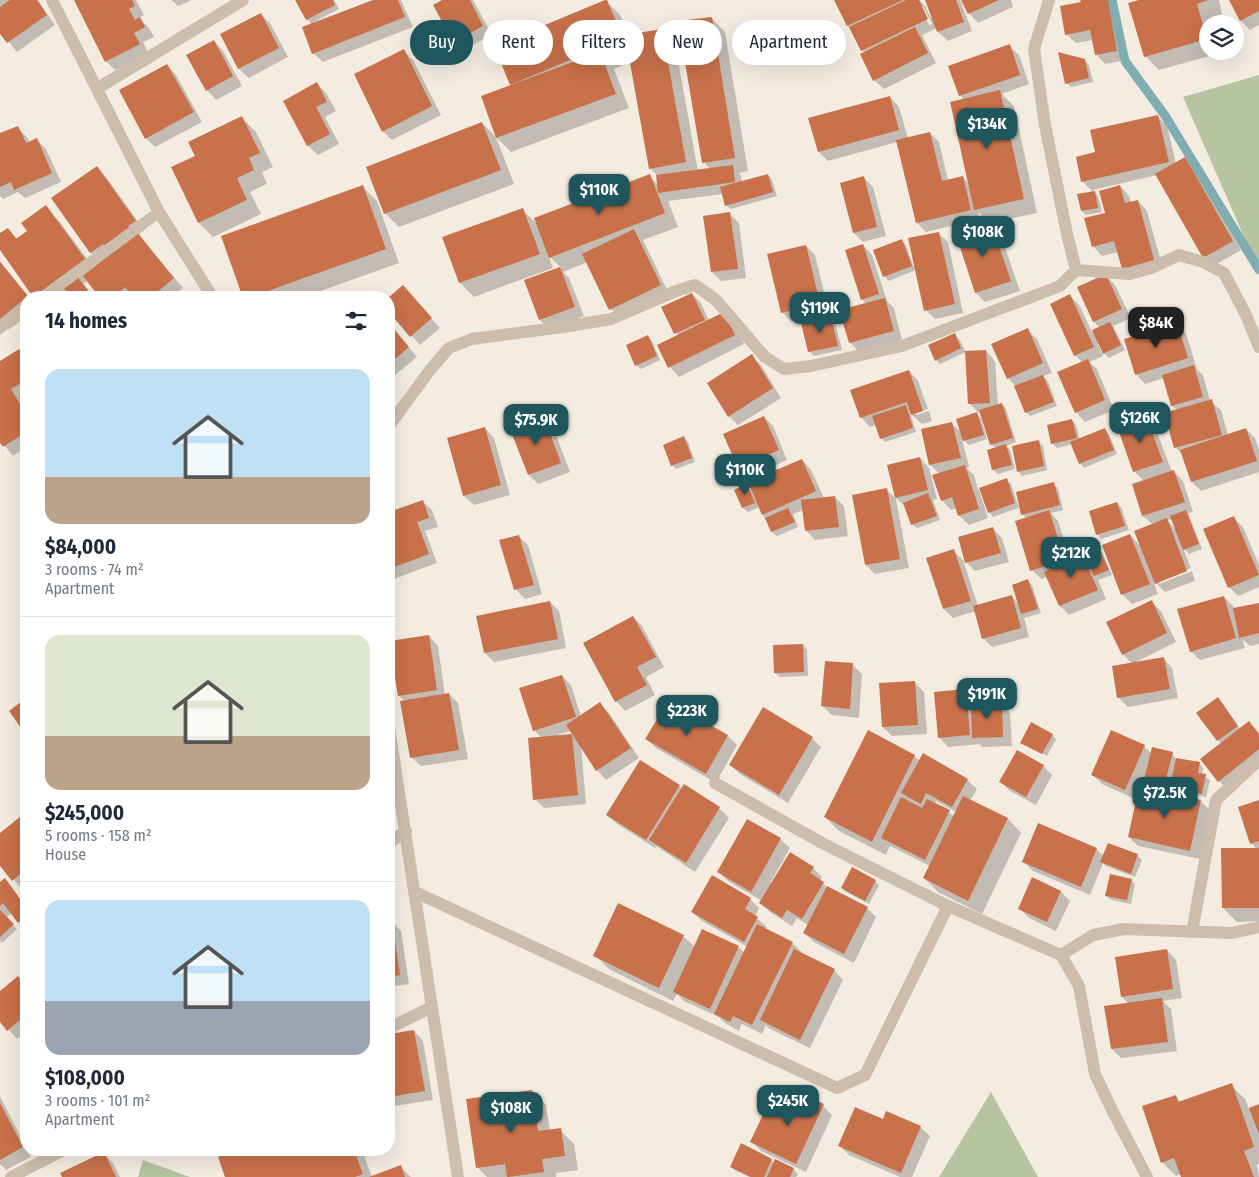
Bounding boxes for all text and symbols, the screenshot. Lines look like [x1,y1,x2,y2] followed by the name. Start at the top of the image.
[1199,15,1244,60] map controls
[1199,15,1244,60] button: layers
[410,20,473,65] chip: Buy
[483,20,553,65] chip: Rent
[563,20,644,65] chip: Filters
[654,20,722,65] chip: New
[732,20,846,65] chip: Apartment
[952,108,1022,150] pin: $134K
[967,114,1007,133] text: $134K
[564,174,634,216] pin: $110K
[580,180,618,199] text: $110K
[948,216,1018,258] pin: $108K
[963,222,1003,241] text: $108K
[785,292,855,334] pin: $119K
[801,298,839,317] text: $119K
[1126,306,1186,349] pin: $84K
[342,307,370,335] icon: filters
[45,308,127,334] text: 14 homes
[1139,313,1173,332] text: $84K
[163,402,253,492] icon: home
[1105,402,1175,444] pin: $126K
[495,404,577,446] pin: $75.9K
[1120,408,1160,427] text: $126K
[514,410,558,429] text: $75.9K
[710,454,780,496] pin: $110K
[726,460,764,479] text: $110K
[45,534,116,560] text: $84,000
[1036,536,1106,579] pin: $212K
[1052,543,1090,562] text: $212K
[45,560,143,579] text: 3 rooms · 74 m²
[45,579,114,598] text: Apartment
[163,667,253,757] icon: home
[952,678,1022,720] pin: $191K
[968,684,1006,703] text: $191K
[652,694,722,737] pin: $223K
[667,701,707,720] text: $223K
[1124,776,1206,819] pin: $72.5K
[1144,783,1186,802] text: $72.5K
[45,800,124,826] text: $245,000
[45,826,151,845] text: 5 rooms · 158 m²
[45,845,86,864] text: House
[163,932,253,1022] icon: home
[45,1065,125,1091] text: $108,000
[753,1084,823,1127] pin: $245K
[45,1091,150,1110] text: 3 rooms · 101 m²
[768,1091,808,1110] text: $245K
[476,1092,546,1134] pin: $108K
[491,1098,531,1117] text: $108K
[45,1110,114,1129] text: Apartment

